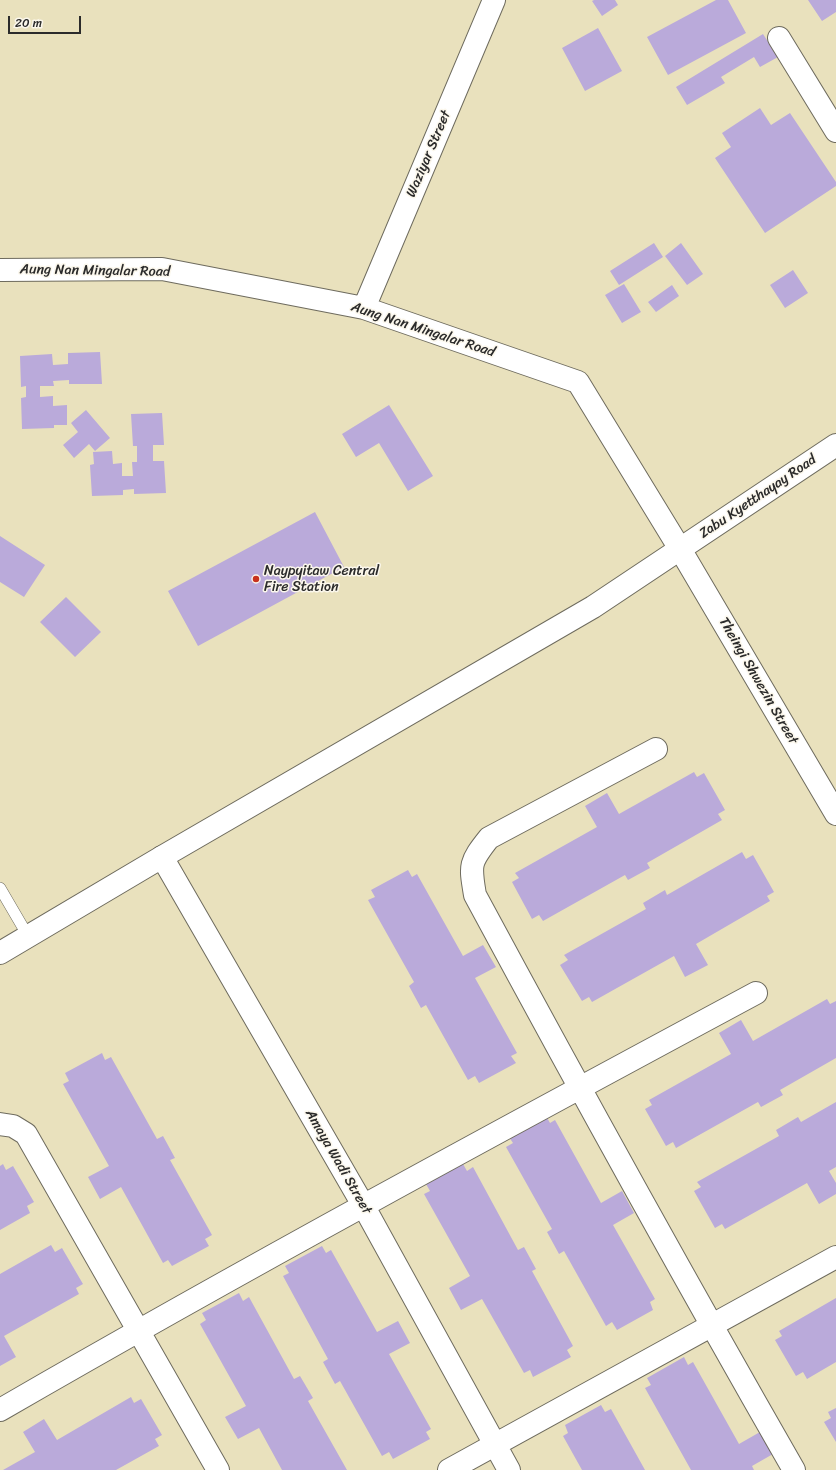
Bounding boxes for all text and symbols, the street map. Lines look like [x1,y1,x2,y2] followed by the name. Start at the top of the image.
[10,8,83,34] scale bar
[15,12,42,34] text: 20 m
[403,108,455,200] street label: Waziyar Street
[20,261,170,281] street label: Aung Nan Mingalar Road
[349,299,497,361] street label: Aung Nan Mingalar Road
[696,452,820,542] street label: Zabu Kyetthayay Road
[264,563,379,596] place label: Naypyitaw Central Fire Station
[251,574,261,584] marker: Naypyitaw Central Fire Station
[715,615,801,747] street label: Theingi Shwezin Street
[301,1107,375,1217] street label: Amaya Wadi Street

